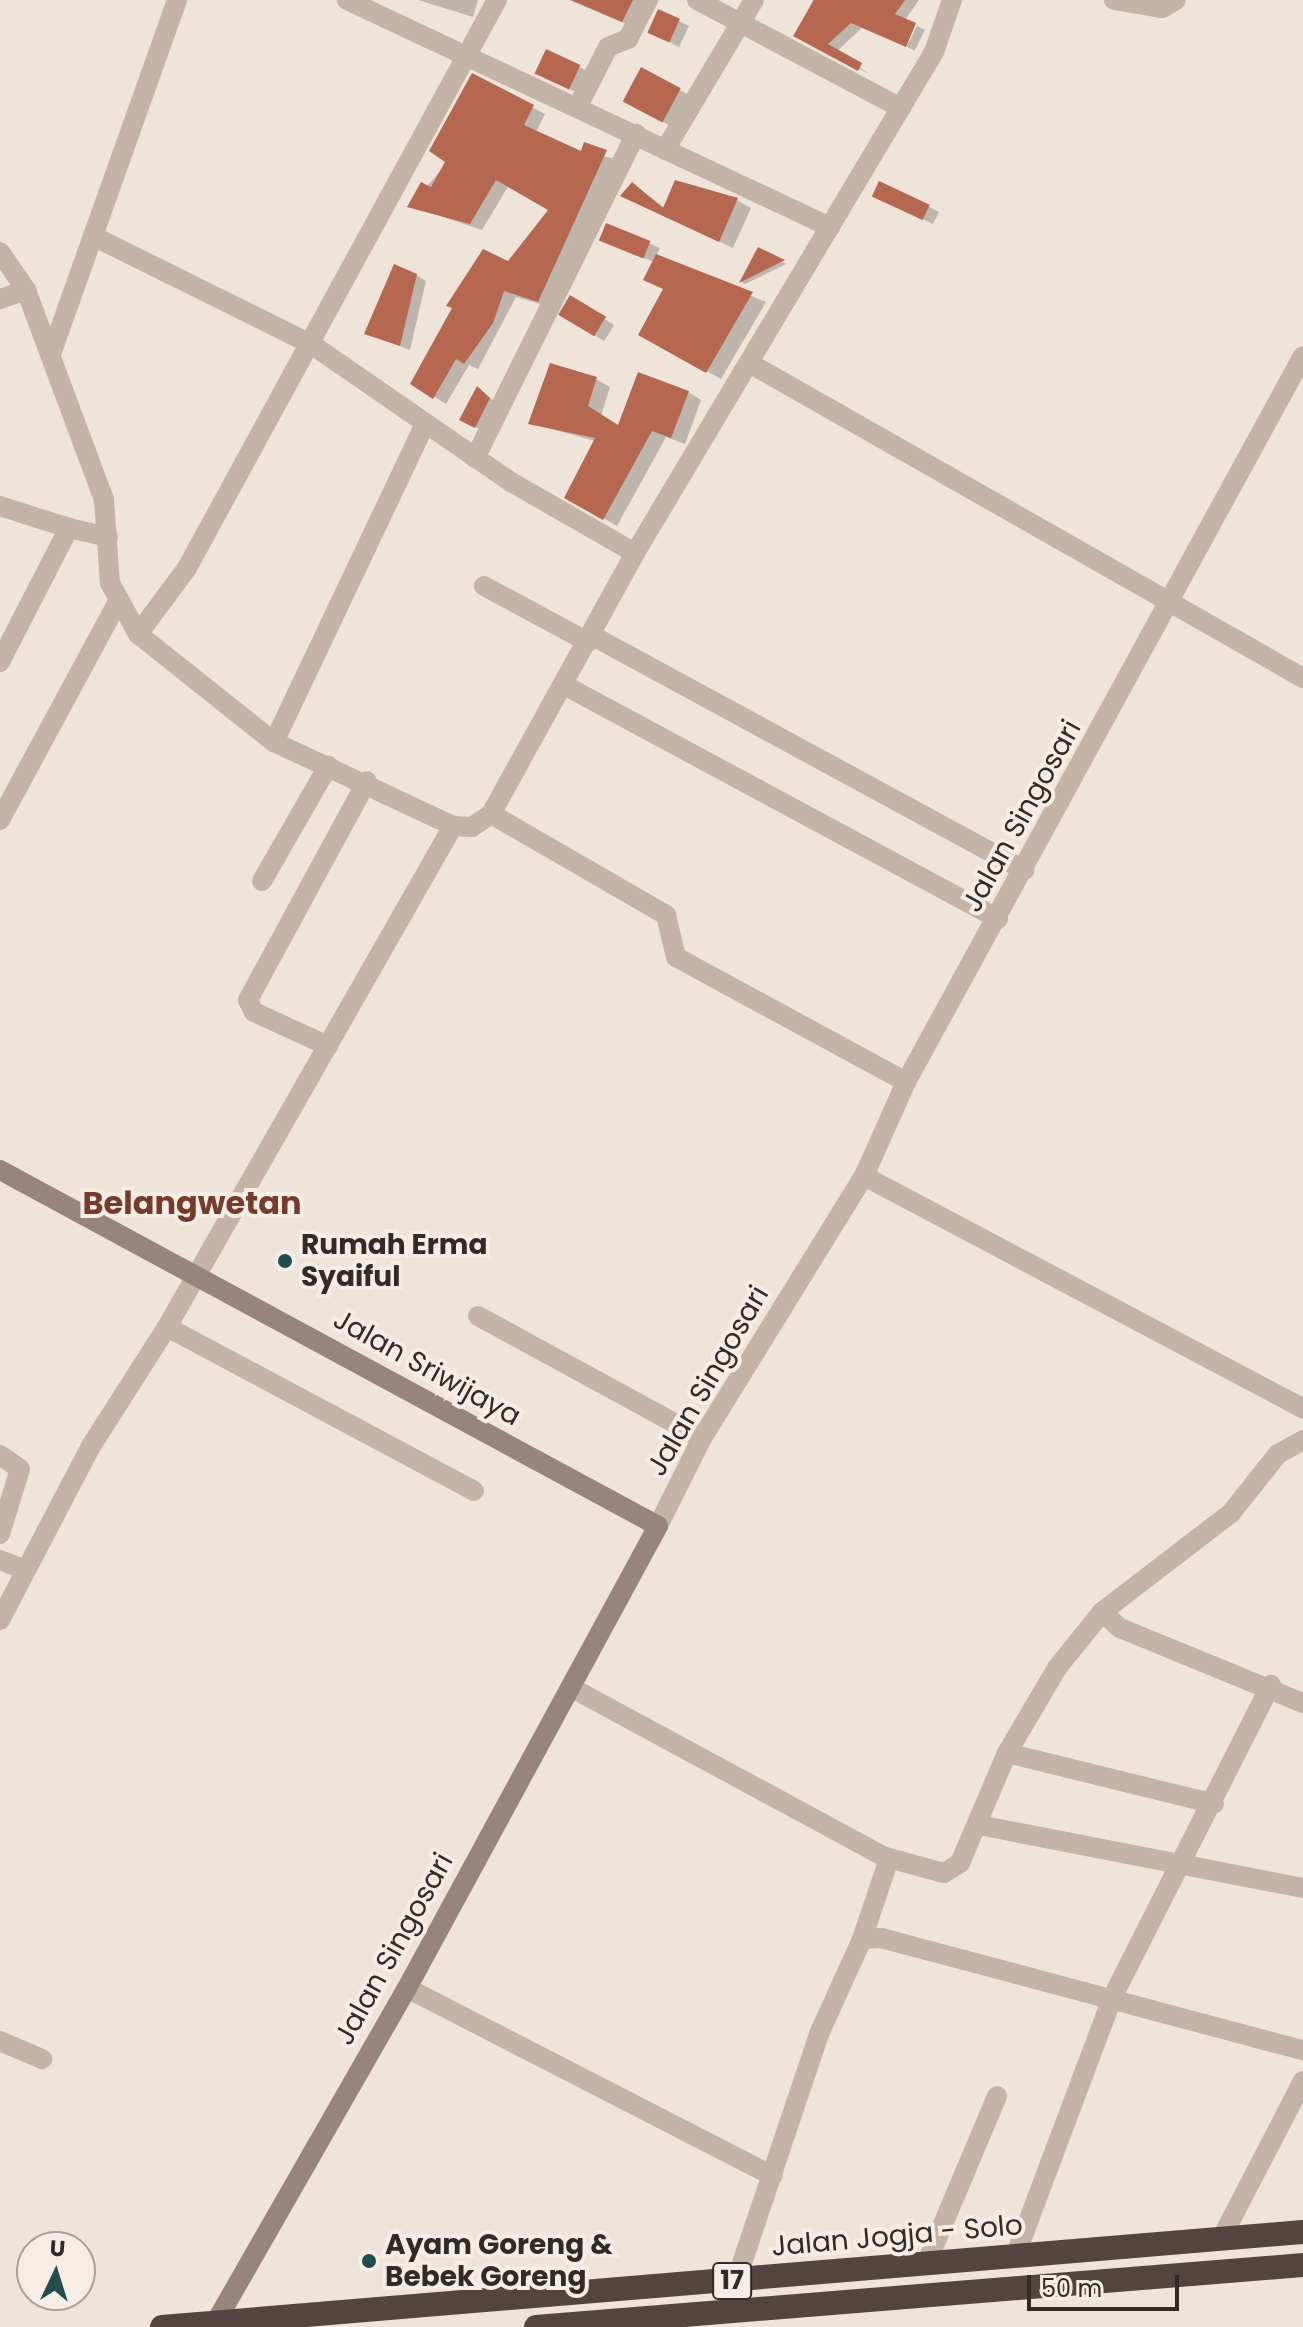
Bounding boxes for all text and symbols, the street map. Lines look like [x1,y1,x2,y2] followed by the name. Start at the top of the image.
[955,714,1089,918] street label: Jalan Singosari
[83,1184,301,1222] district label: Belangwetan
[301,1228,487,1294] place label: Rumah Erma Syaiful
[276,1252,294,1270] marker: Rumah Erma Syaiful
[640,1280,776,1482] street label: Jalan Singosari
[327,1303,527,1433] street label: Jalan Sriwijaya
[327,1847,461,2051] street label: Jalan Singosari
[770,2208,1024,2264] street label: Jalan Jogja - Solo
[385,2228,612,2294] place label: Ayam Goreng & Bebek Goreng
[16,2231,96,2311] north arrow
[49,2233,66,2265] text: U
[360,2252,378,2270] marker: Ayam Goreng & Bebek Goreng
[712,2259,752,2303] road number: 17
[1031,2259,1183,2309] scale bar
[1041,2272,1102,2305] text: 50 m

